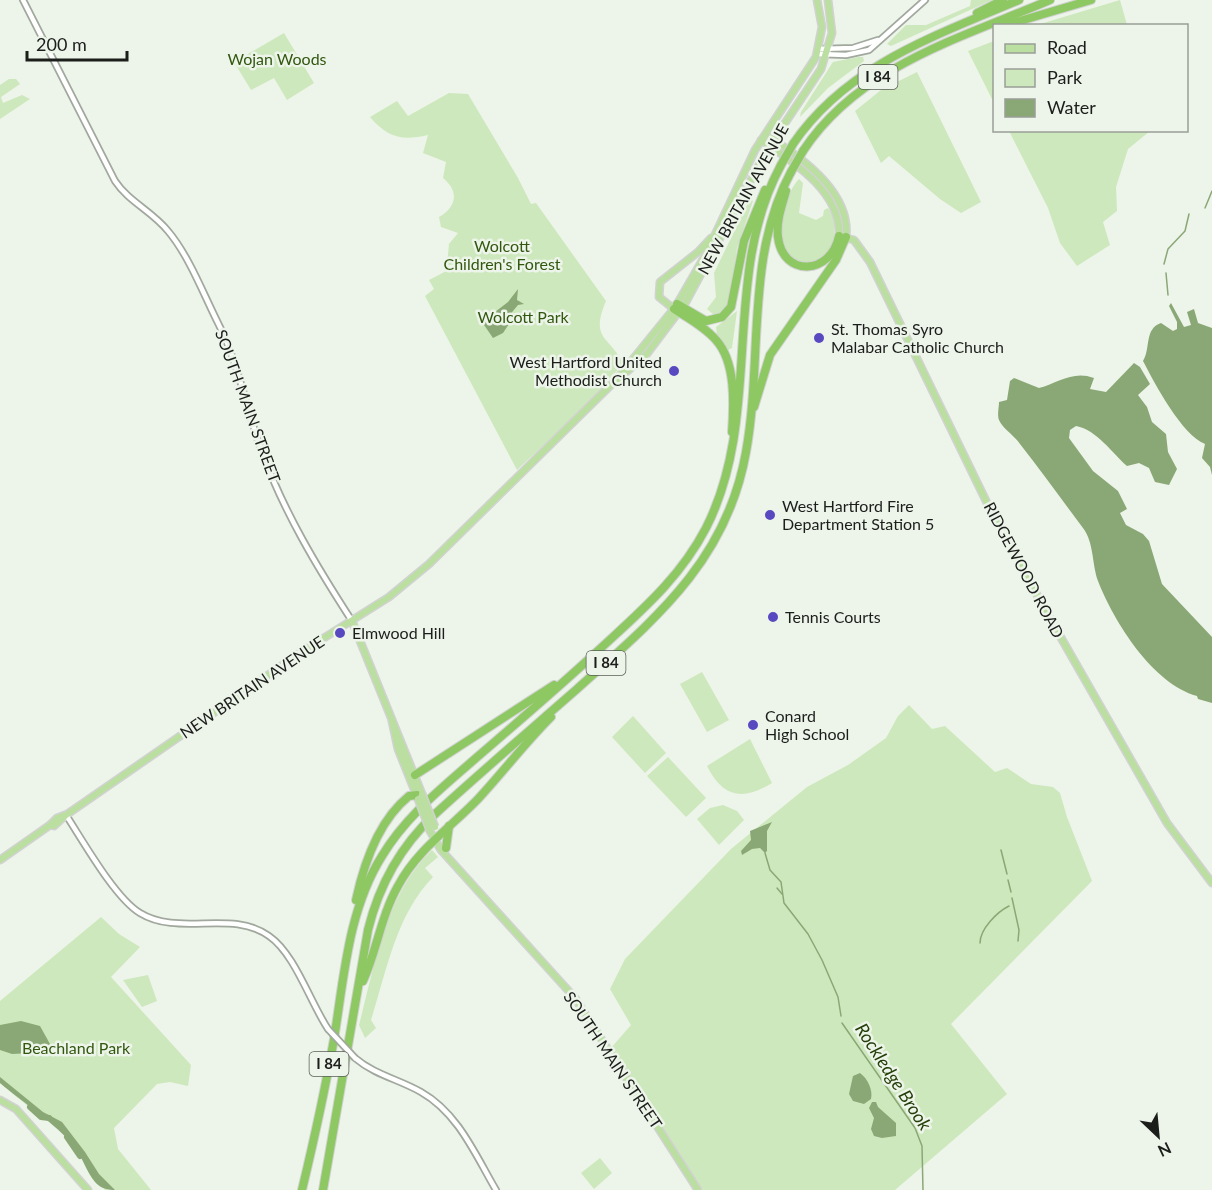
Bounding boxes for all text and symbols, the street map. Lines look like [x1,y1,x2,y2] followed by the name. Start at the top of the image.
[27,24,128,62] scale bar
[993,24,1188,132] legend
[36,33,87,55] text: 200 m
[1047,36,1087,58] text: Road
[227,49,327,68] park label: Wojan Woods
[858,65,898,89] road number: I 84
[1047,66,1083,88] text: Park
[1047,96,1096,118] text: Water
[693,120,792,277] street label: NEW BRITAIN AVENUE
[443,236,561,273] park label: Wolcott Children's Forest
[477,307,569,326] park label: Wolcott Park
[831,319,1004,356] place label: St. Thomas Syro Malabar Catholic Church
[212,327,285,486] street label: SOUTH MAIN STREET
[812,331,826,345] marker: St. Thomas Syro Malabar Catholic Church
[510,352,662,389] place label: West Hartford United Methodist Church
[667,364,681,378] marker: West Hartford United Methodist Church
[782,496,934,533] place label: West Hartford Fire Department Station 5
[981,499,1068,641] street label: RIDGEWOOD ROAD
[763,508,777,522] marker: West Hartford Fire Department Station 5
[785,607,881,626] place label: Tennis Courts
[766,610,780,624] marker: Tennis Courts
[352,623,445,642] place label: Elmwood Hill
[333,626,347,640] marker: Elmwood Hill
[176,631,327,742] street label: NEW BRITAIN AVENUE
[586,651,626,675] road number: I 84
[765,706,849,743] place label: Conard High School
[746,718,760,732] marker: Conard High School
[560,987,667,1132] street label: SOUTH MAIN STREET
[851,1019,937,1135] water label: Rockledge Brook
[22,1038,131,1057] park label: Beachland Park
[310,1052,348,1076] road number: I 84
[1128,1106,1188,1166] north arrow
[1155,1139,1174,1161] text: N

